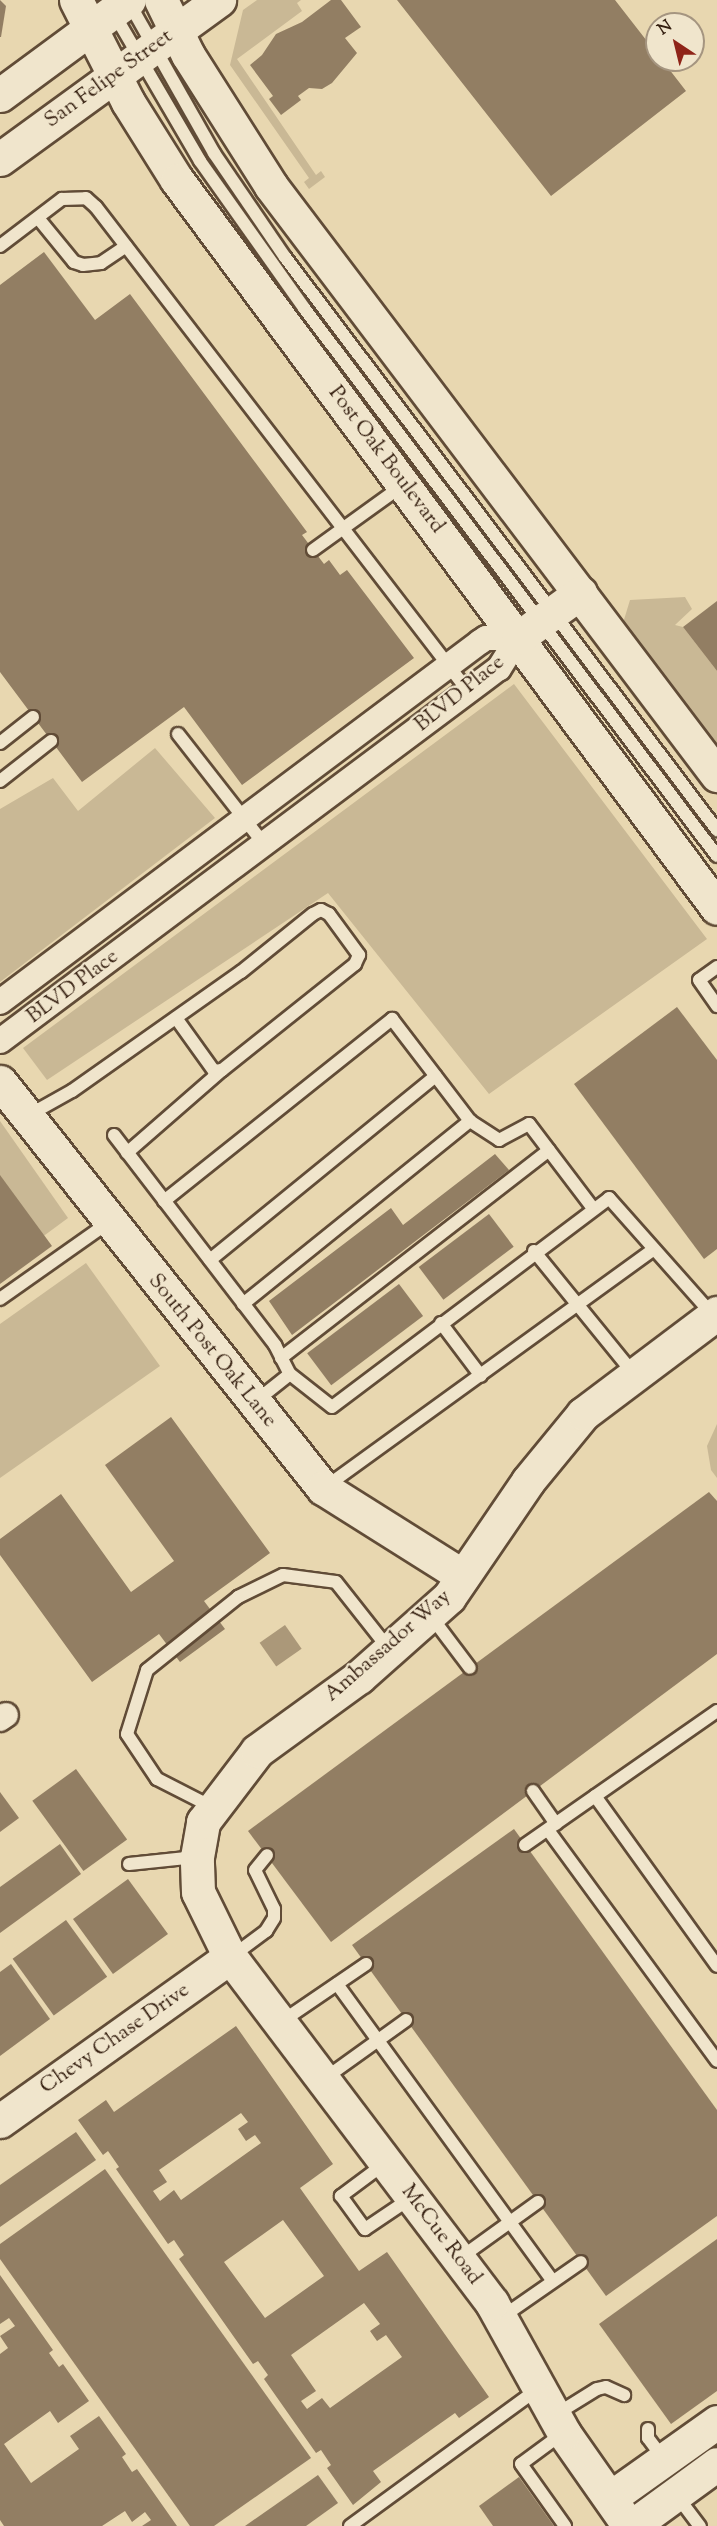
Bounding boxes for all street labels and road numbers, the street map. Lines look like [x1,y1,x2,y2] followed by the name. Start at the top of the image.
[40,24,178,134] street label: San Felipe Street
[322,381,450,539] street label: Post Oak Boulevard
[410,650,510,738] street label: BLVD Place
[22,945,124,1029] street label: BLVD Place
[142,1269,282,1433] street label: South Post Oak Lane
[320,1584,456,1708] street label: Ambassador Way
[36,1978,194,2100] street label: Chevy Chase Drive
[395,2180,487,2290] street label: McCue Road

